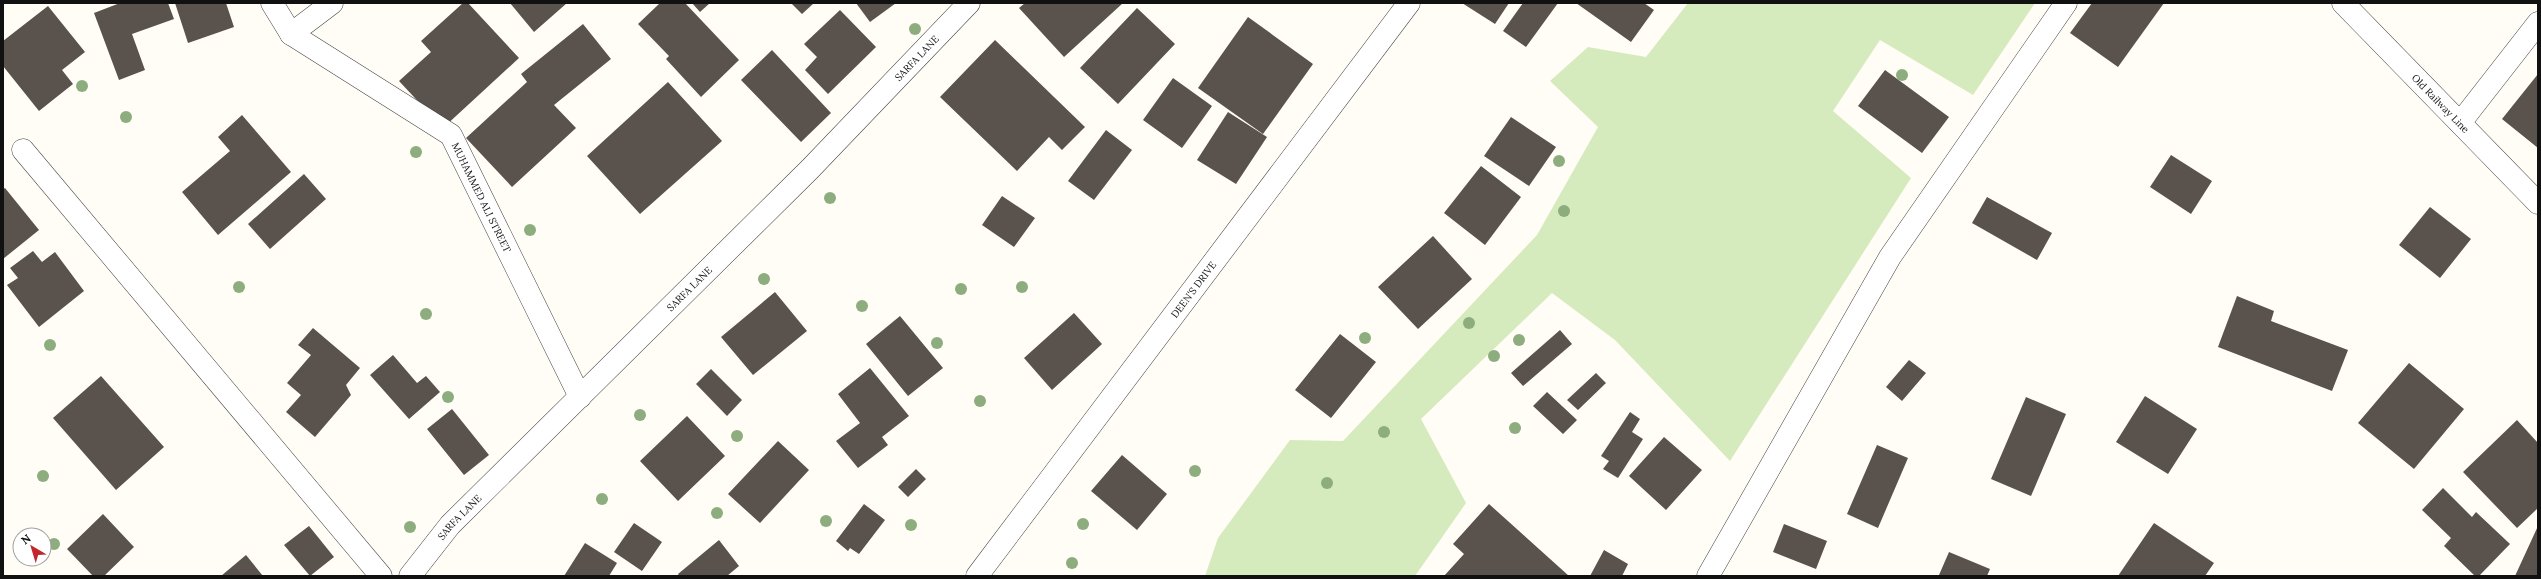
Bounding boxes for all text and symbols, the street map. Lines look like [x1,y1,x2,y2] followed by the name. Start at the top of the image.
[892,33,942,84] street label: SARFA LANE
[2409,71,2472,136] street label: Old Railway Line
[449,140,514,255] street label: MUHAMMED ALI STREET
[1168,259,1219,321] street label: DEEN'S DRIVE
[664,264,715,314] street label: SARFA LANE
[435,492,484,543] street label: SARFA LANE
[12,527,52,567] north arrow
[18,531,34,547] text: N

